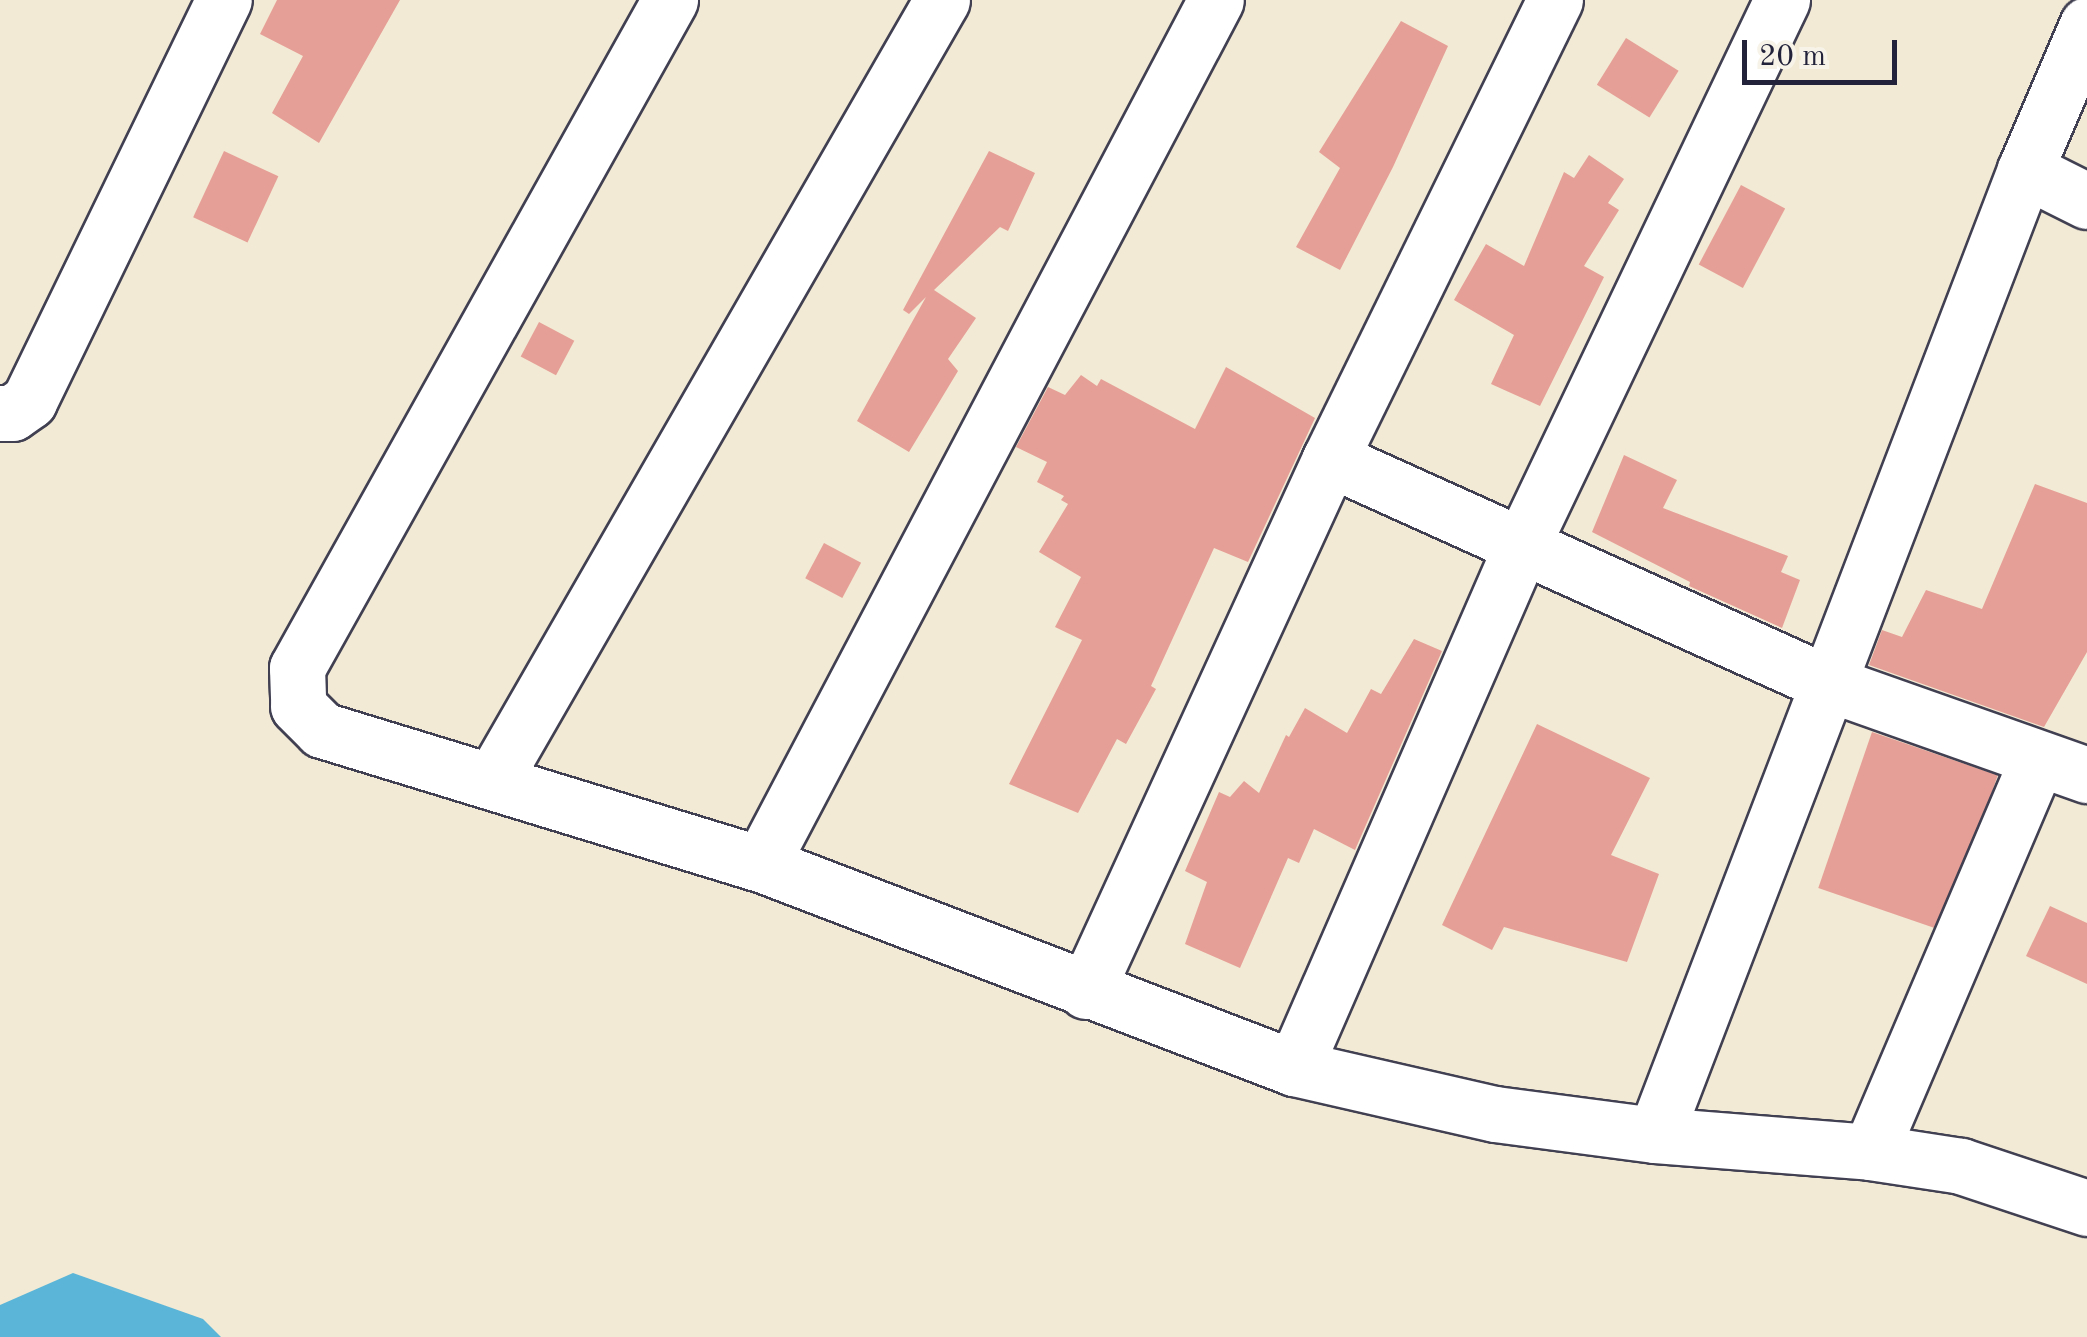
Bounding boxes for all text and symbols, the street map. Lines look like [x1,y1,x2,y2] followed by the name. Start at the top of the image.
[1747,20,1902,82] scale bar
[1759,42,1826,72] text: 20 m

